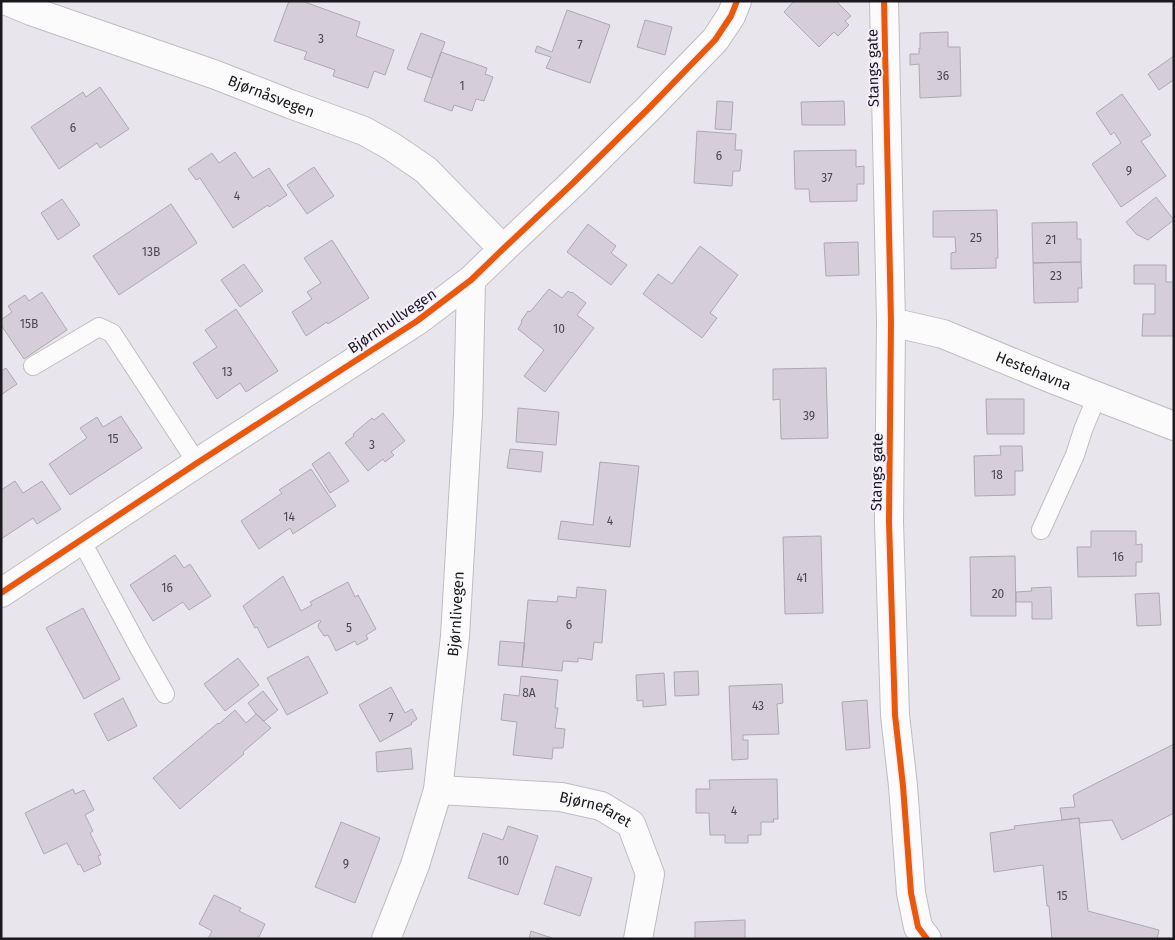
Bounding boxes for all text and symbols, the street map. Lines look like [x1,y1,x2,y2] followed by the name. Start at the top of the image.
[863,29,883,107] street label: Stangs gate
[318,32,324,46] house number: 3
[577,38,583,52] house number: 7
[937,69,949,83] house number: 36
[225,72,317,121] street label: Bjørnåsvegen
[459,79,465,93] house number: 1
[70,121,76,135] house number: 6
[716,149,722,163] house number: 6
[1126,164,1132,178] house number: 9
[821,171,833,185] house number: 37
[234,189,241,203] house number: 4
[970,231,982,245] house number: 25
[1046,233,1056,247] house number: 21
[142,245,160,259] house number: 13B
[1050,269,1062,283] house number: 23
[344,285,440,357] street label: Bjørnhullvegen
[20,317,38,331] house number: 15B
[553,322,565,336] house number: 10
[993,348,1074,394] street label: Hestehavna
[221,365,233,379] house number: 13
[803,409,815,423] house number: 39
[107,432,119,446] house number: 15
[867,433,887,511] street label: Stangs gate
[369,438,375,452] house number: 3
[991,468,1003,482] house number: 18
[283,510,295,524] house number: 14
[607,514,614,528] house number: 4
[1112,550,1124,564] house number: 16
[444,571,468,657] street label: Bjørnlivegen
[797,571,807,585] house number: 41
[161,581,173,595] house number: 16
[992,587,1005,601] house number: 20
[566,618,572,632] house number: 6
[346,621,352,635] house number: 5
[522,686,536,700] house number: 8A
[752,699,764,713] house number: 43
[388,711,394,725] house number: 7
[558,788,635,832] street label: Bjørnefaret
[731,804,738,818] house number: 4
[497,854,509,868] house number: 10
[343,857,349,871] house number: 9
[1056,889,1068,903] house number: 15

